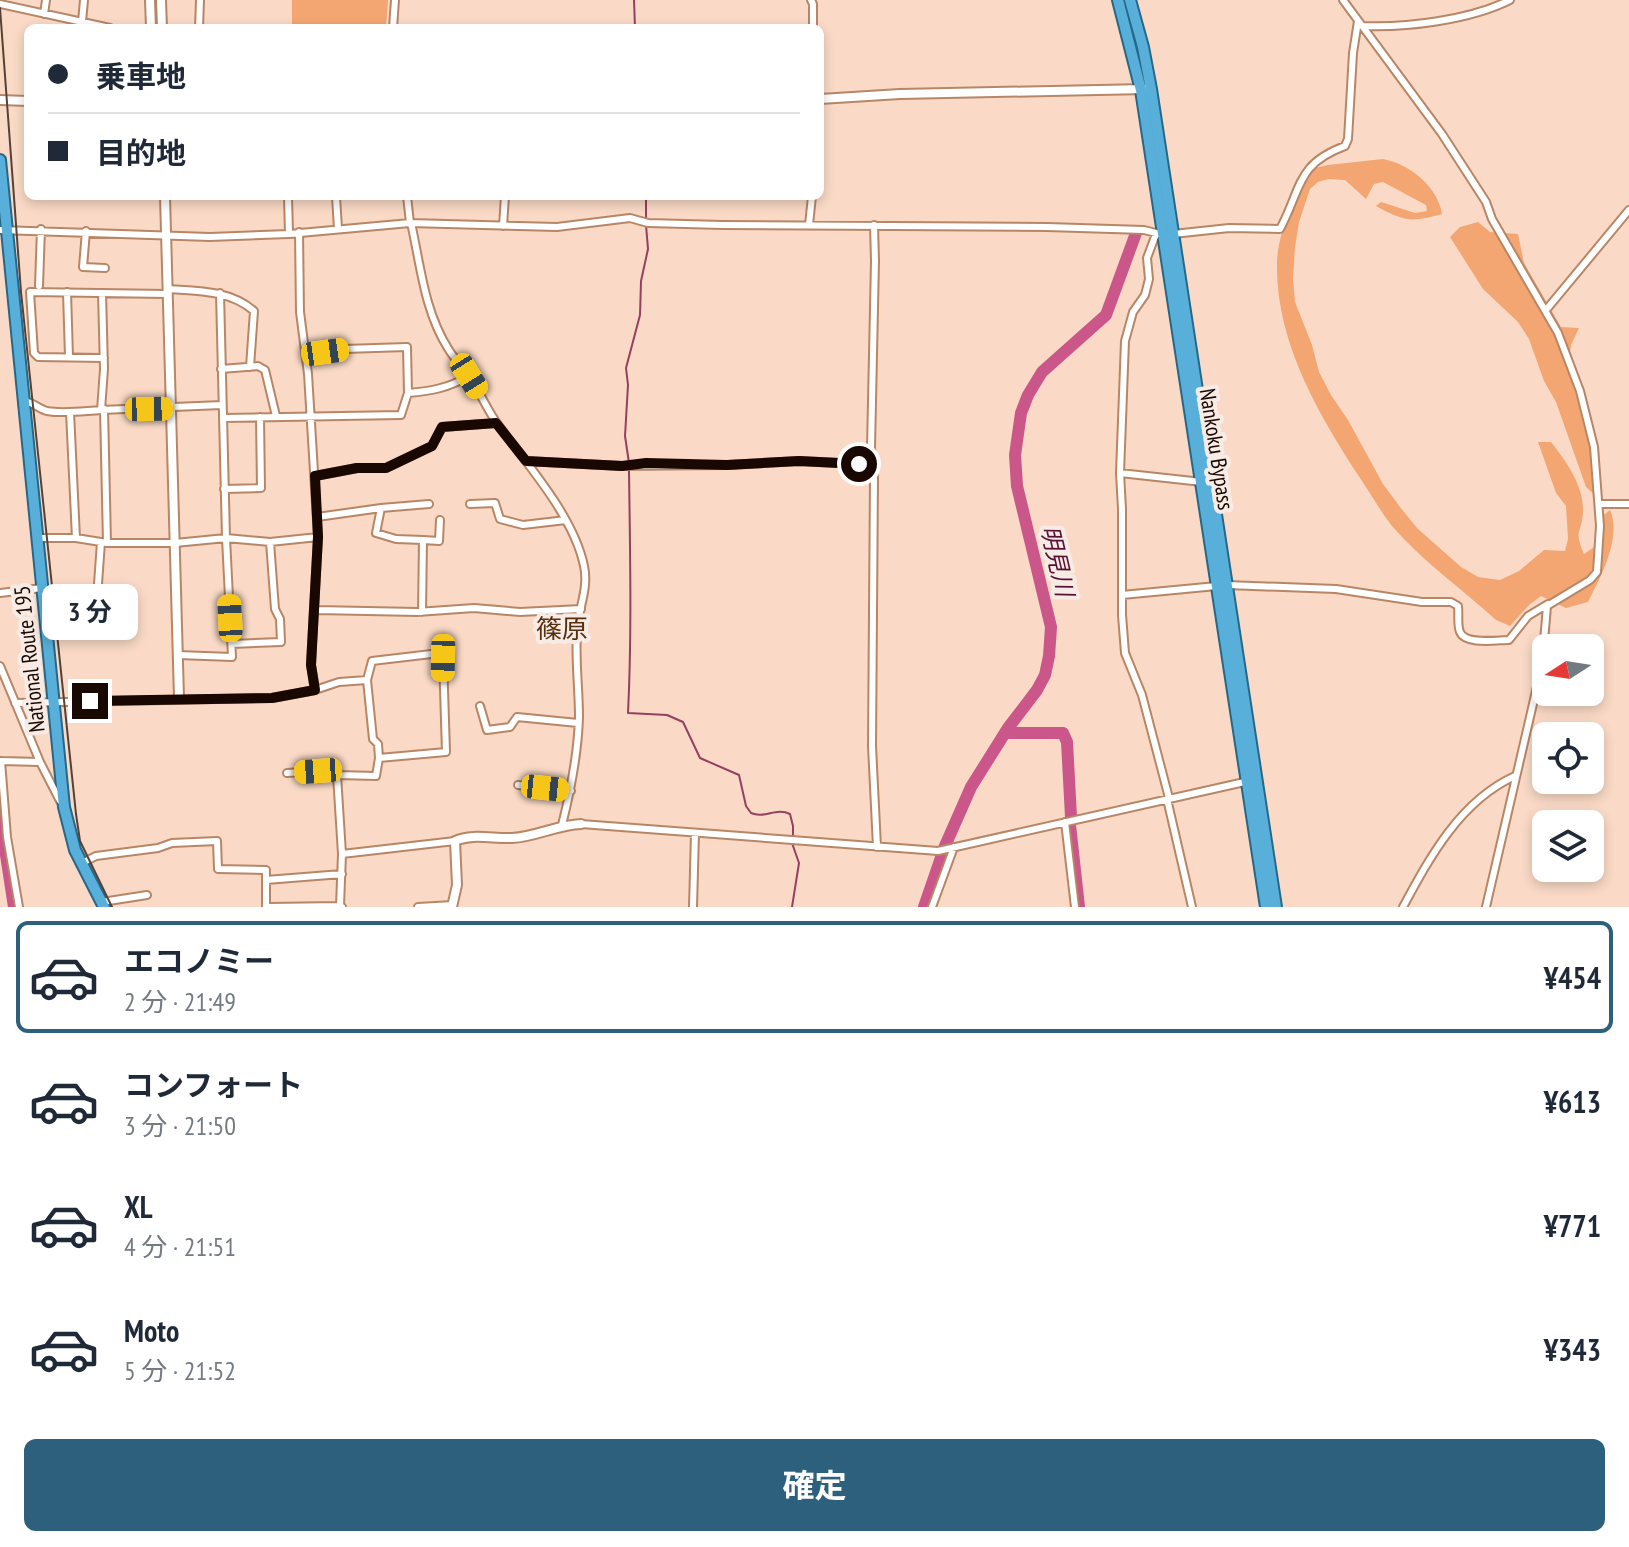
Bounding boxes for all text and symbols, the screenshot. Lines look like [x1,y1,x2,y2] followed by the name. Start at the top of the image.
[96,56,186,95] text: 乗車地
[96,133,186,172] text: 目的地
[300,337,350,367] car
[446,349,492,403] car
[1194,386,1240,512] street label: Nankoku Bypass
[125,397,173,421] car
[841,446,877,482] route start
[1034,522,1081,602] water label: 明見川
[7,584,51,734] street label: National Route 195
[42,585,138,641] callout: 3 分
[217,593,243,643] car
[68,595,112,628] text: 3 分
[536,612,588,645] district label: 篠原
[431,634,455,682] car
[1532,634,1604,706] north arrow
[1532,634,1604,882] map controls
[72,683,108,719] route end
[1532,722,1604,794] button: locate
[293,757,343,785] car
[520,774,570,802] car
[1532,810,1604,882] button: layers
[28,941,100,1013] icon: car
[124,941,274,980] text: エコノミー
[1544,958,1601,997] text: ¥454
[124,985,236,1018] text: 2 分 · 21:49
[28,1065,100,1137] icon: car
[124,1065,303,1104] text: コンフォート
[1544,1082,1601,1121] text: ¥613
[124,1109,236,1142] text: 3 分 · 21:50
[124,1187,153,1226] text: XL
[28,1189,100,1261] icon: car
[1544,1206,1601,1245] text: ¥771
[124,1230,236,1263] text: 4 分 · 21:51
[124,1311,179,1350] text: Moto
[28,1313,100,1385] icon: car
[1544,1330,1601,1369] text: ¥343
[124,1354,236,1387] text: 5 分 · 21:52
[24,1439,1605,1531] button: 確定

